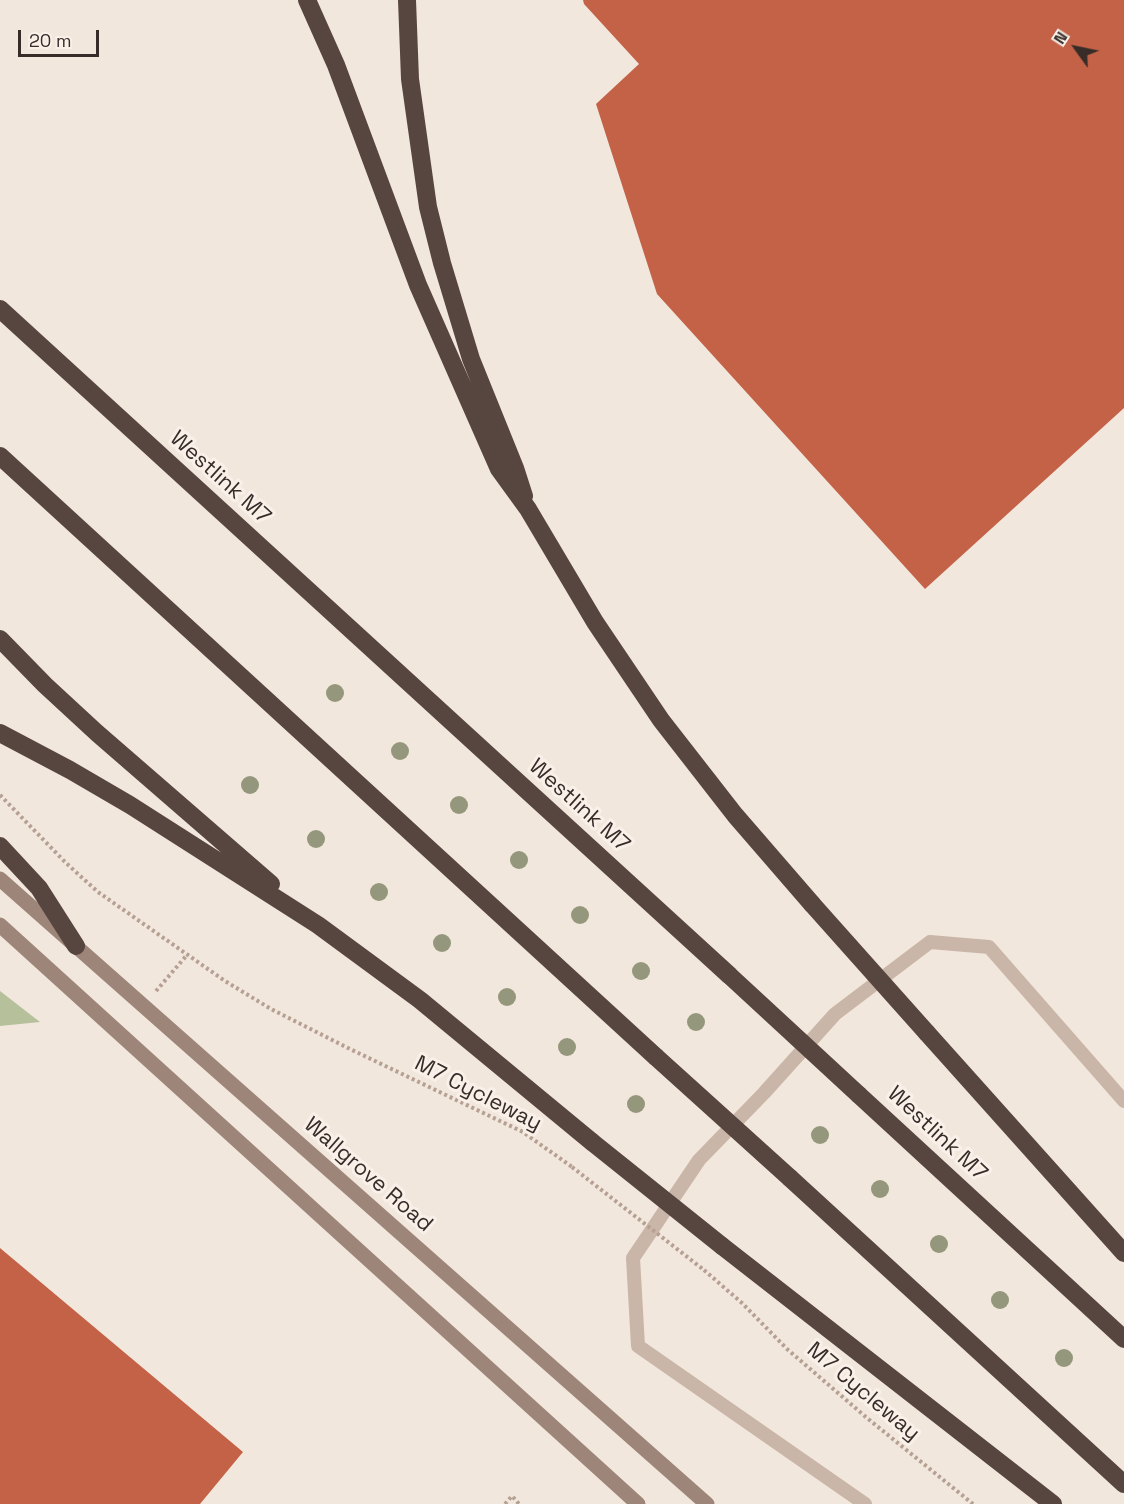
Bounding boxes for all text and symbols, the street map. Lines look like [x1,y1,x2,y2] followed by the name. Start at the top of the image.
[21,18,102,56] scale bar
[1046,18,1106,78] north arrow
[1049,28,1072,48] text: N
[29,29,72,52] text: 20 m
[164,426,276,530] street label: Westlink M7
[523,754,635,858] street label: Westlink M7
[410,1051,546,1137] street label: M7 Cycleway
[882,1081,992,1187] street label: Westlink M7
[298,1112,438,1238] street label: Wallgrove Road
[801,1337,925,1447] street label: M7 Cycleway

